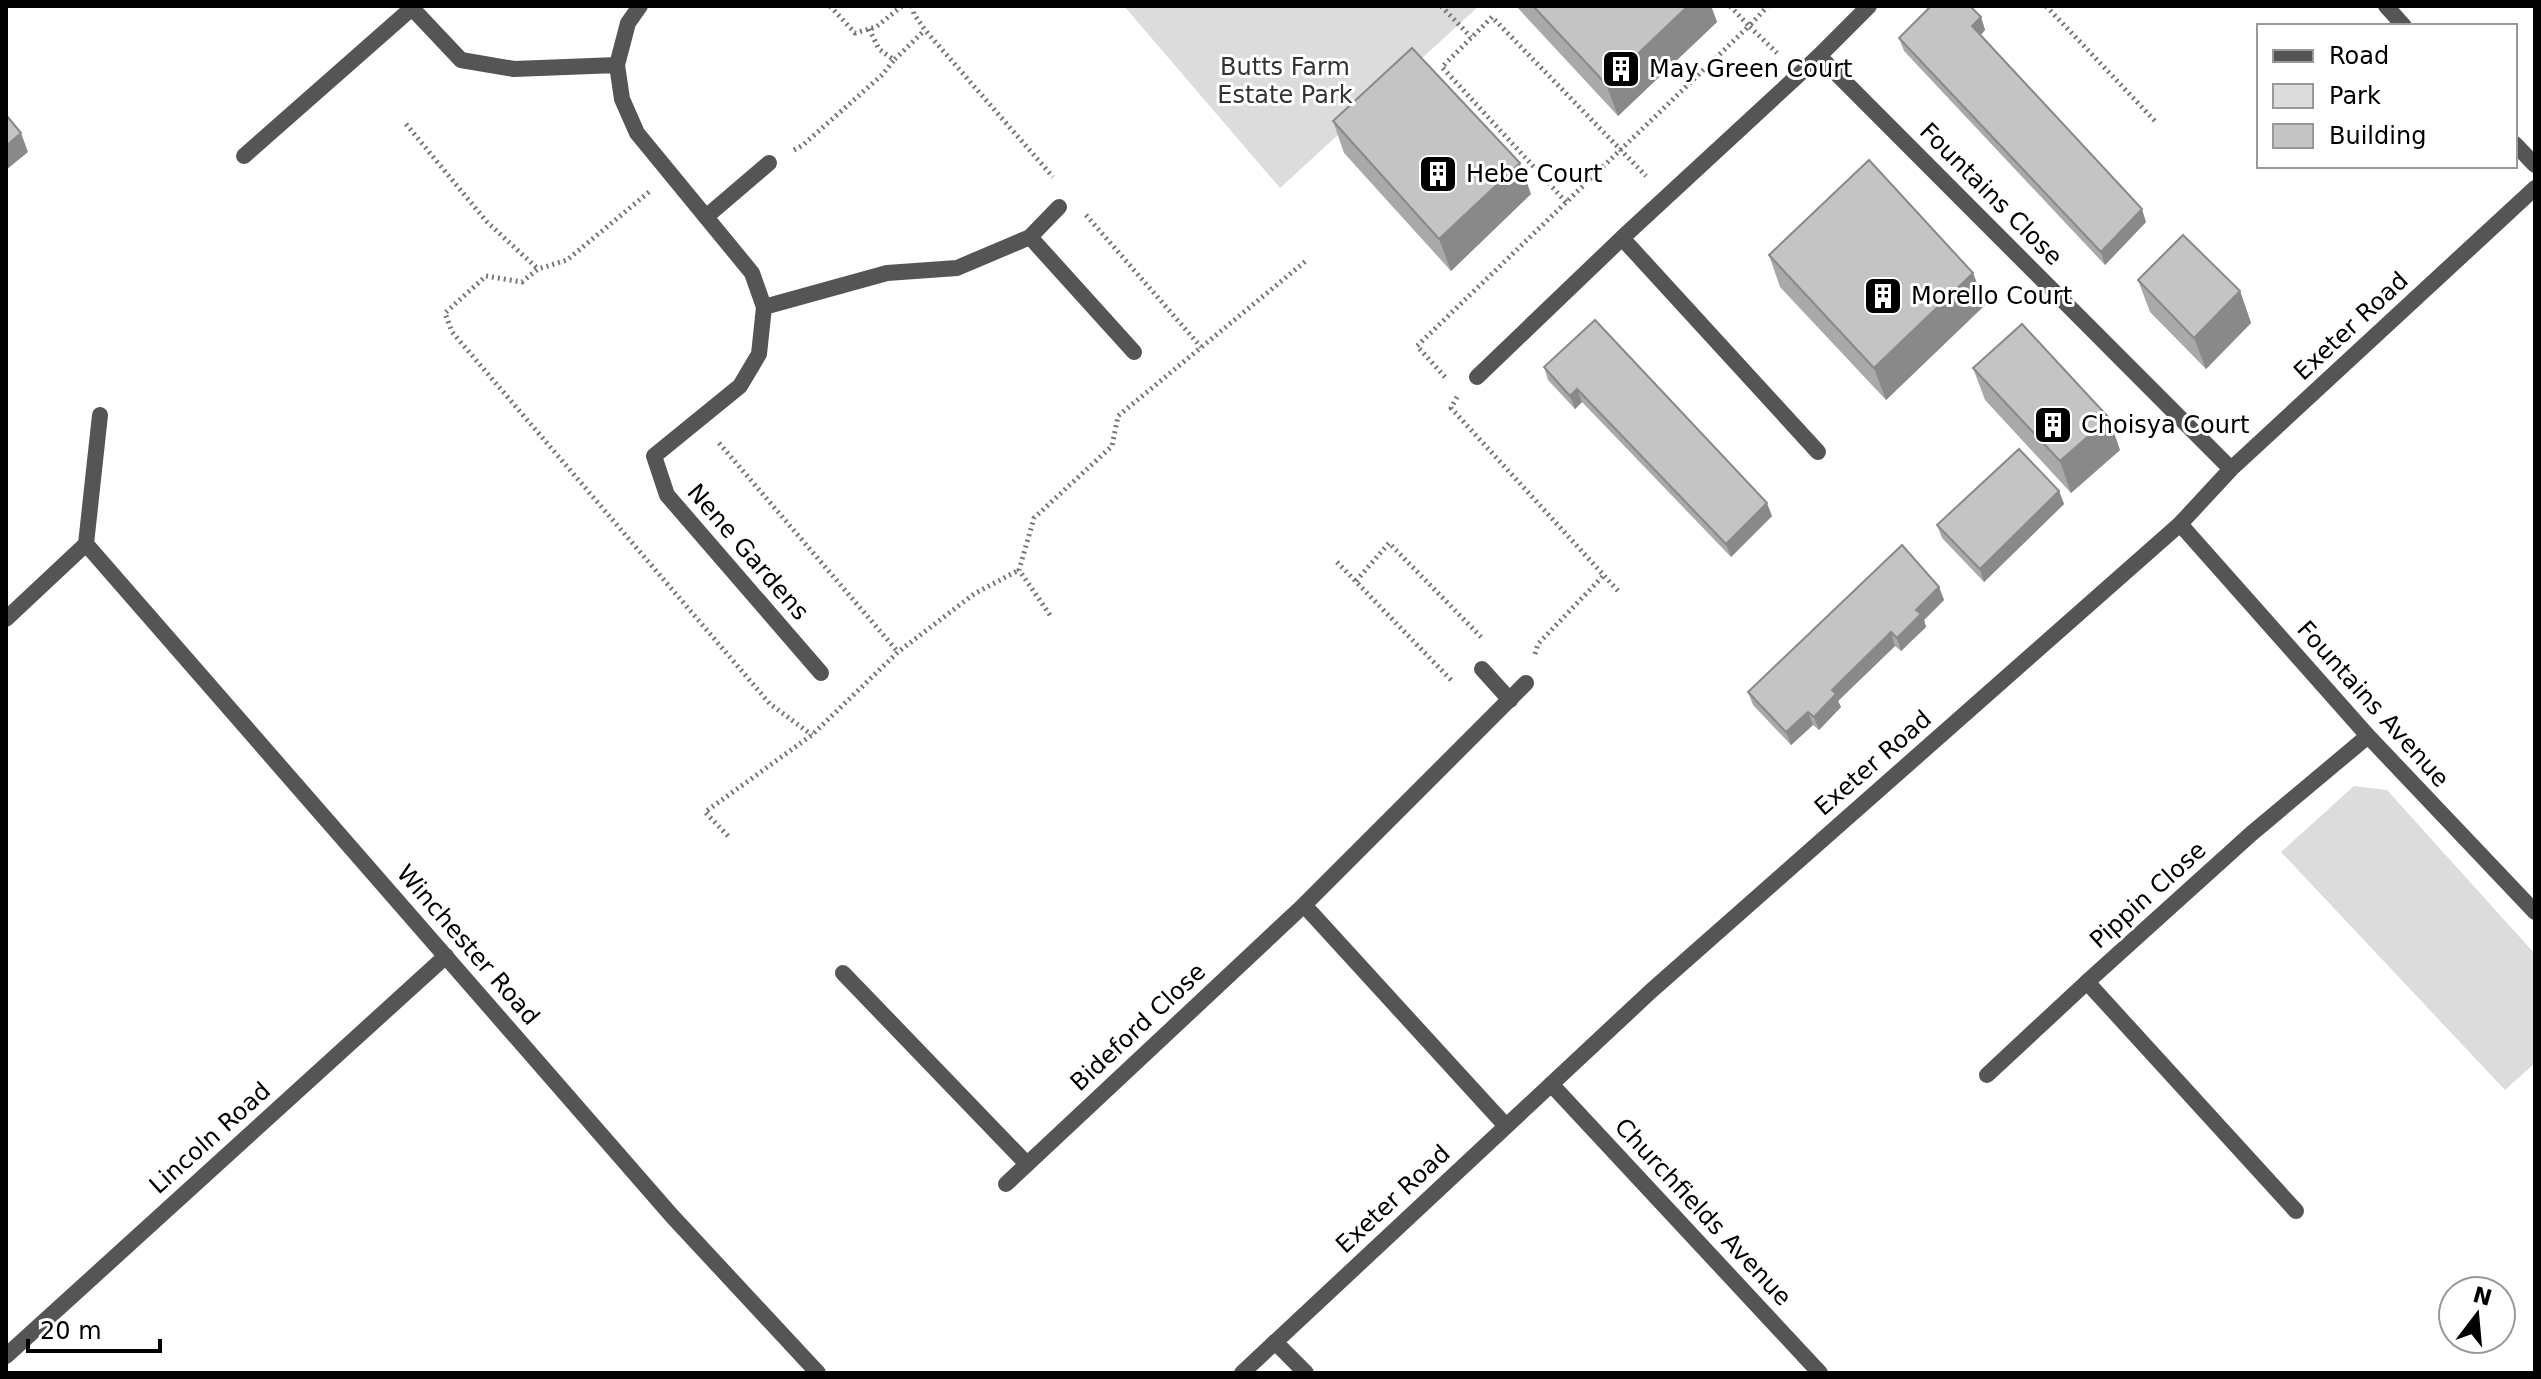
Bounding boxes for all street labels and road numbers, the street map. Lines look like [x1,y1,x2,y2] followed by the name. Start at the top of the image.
[1914,117,2068,271] street label: Fountains Close
[2288,266,2414,386] street label: Exeter Road
[681,478,815,626] street label: Nene Gardens
[2291,615,2455,793] street label: Fountains Avenue
[1809,705,1937,821] street label: Exeter Road
[2084,836,2212,954] street label: Pippin Close
[391,859,545,1031] street label: Winchester Road
[1065,957,1211,1097] street label: Bideford Close
[144,1076,276,1200] street label: Lincoln Road
[1609,1112,1797,1312] street label: Churchfields Avenue
[1330,1139,1456,1259] street label: Exeter Road

